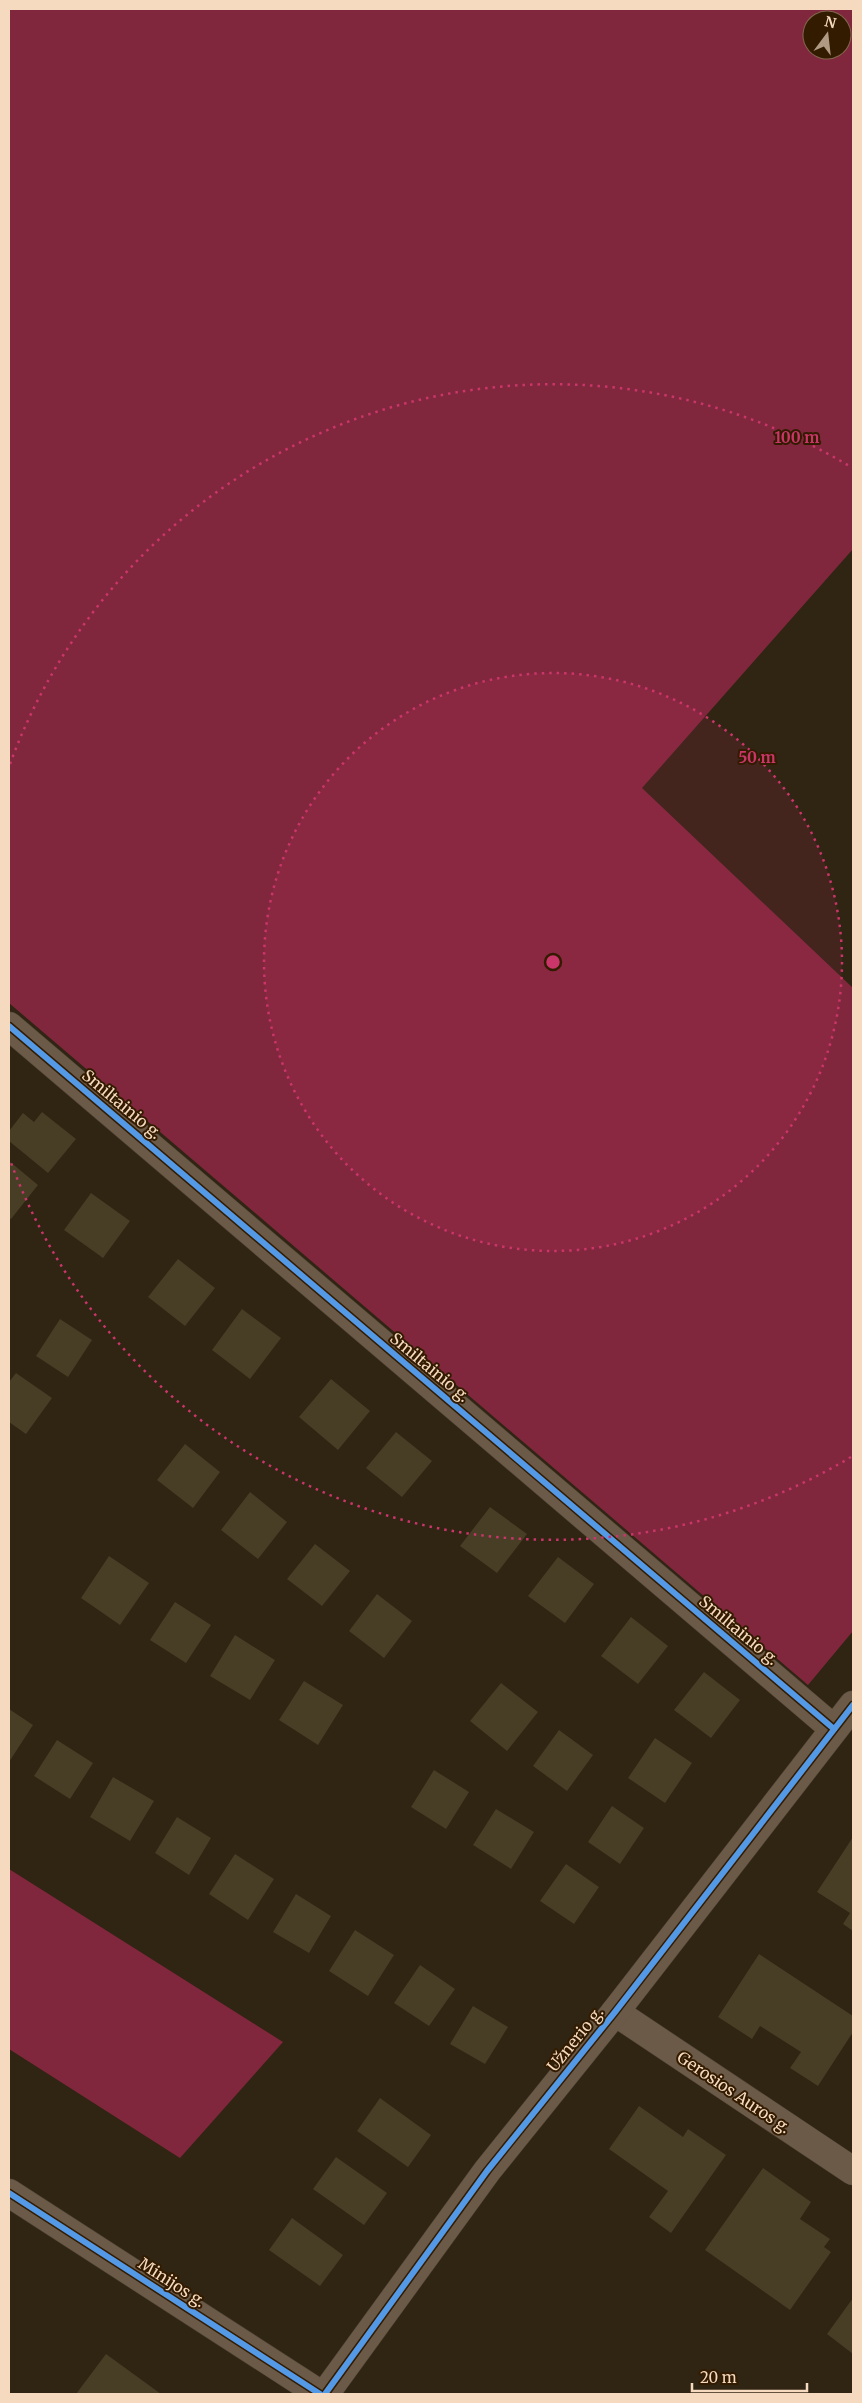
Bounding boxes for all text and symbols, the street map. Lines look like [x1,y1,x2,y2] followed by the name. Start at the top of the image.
[802,10,852,60] north arrow
[823,12,838,33] text: N
[775,428,819,447] text: 100 m
[738,748,776,767] text: 50 m
[544,953,562,971] centre of rings
[78,1065,166,1143] street label: Smiltainio g.
[386,1328,474,1406] street label: Smiltainio g.
[695,1591,783,1669] street label: Smiltainio g.
[543,2002,607,2076] street label: Užnerio g.
[674,2047,794,2137] street label: Gerosios Auros g.
[135,2253,209,2311] street label: Minijos g.
[692,2360,807,2392] scale bar
[700,2368,737,2387] text: 20 m

